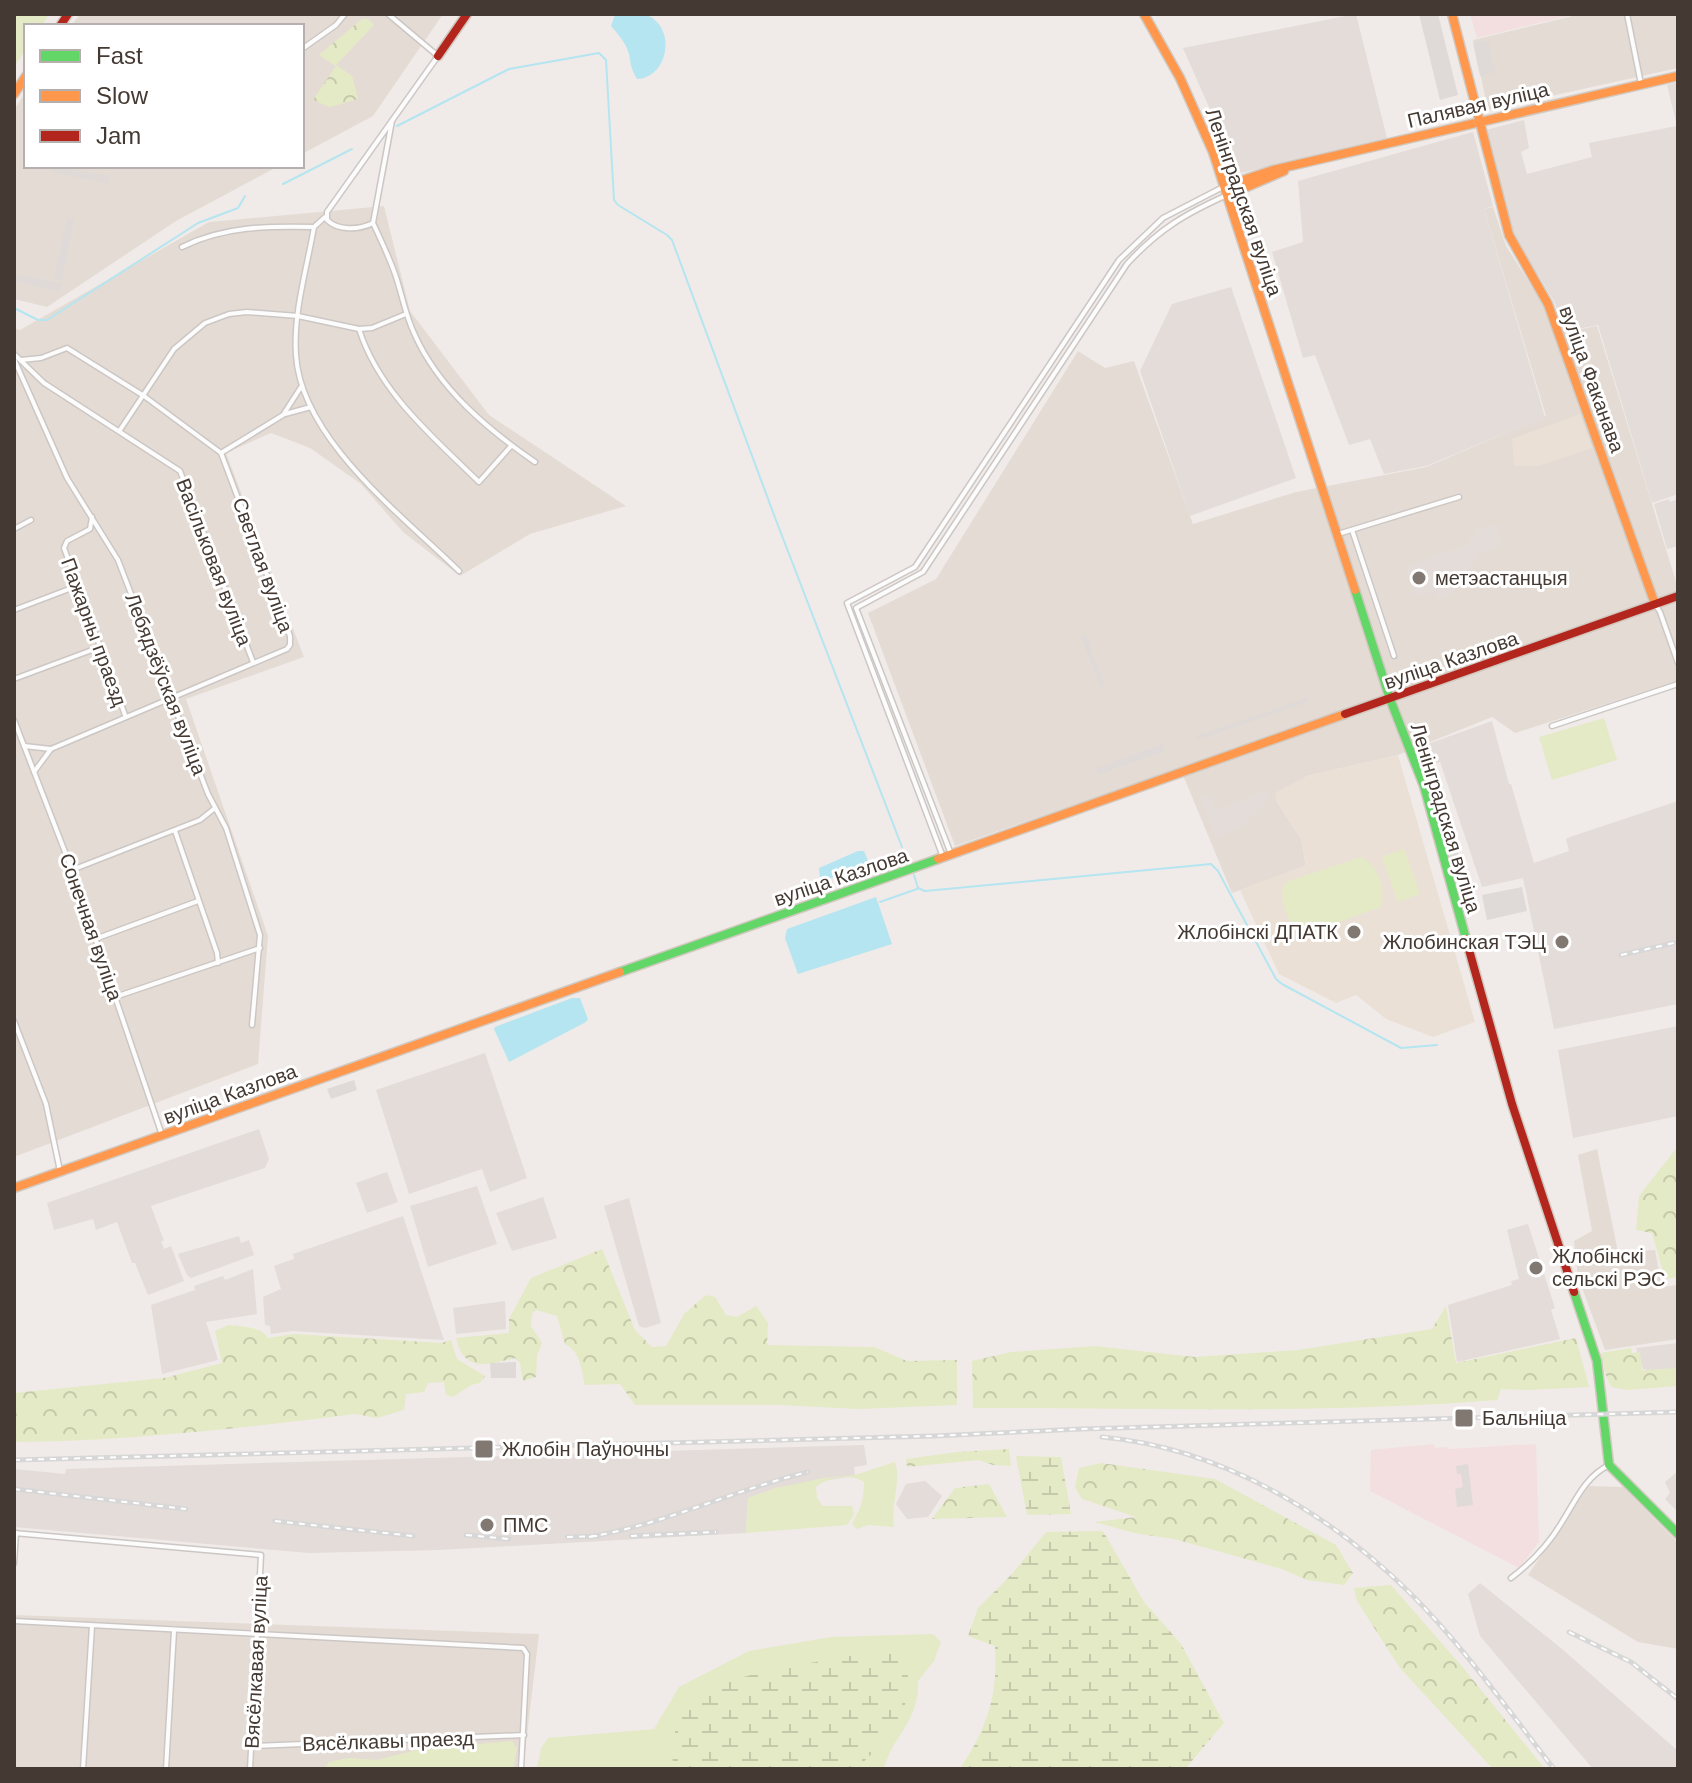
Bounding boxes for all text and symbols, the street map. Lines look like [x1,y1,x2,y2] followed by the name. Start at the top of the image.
[24,24,304,168] legend
[96,42,143,69] text: Fast
[1405,78,1552,132] street label: Палявая вуліца
[96,82,149,109] text: Slow
[1202,105,1287,300] street label: Ленінградская вуліца
[96,122,141,149] text: Jam
[1555,303,1629,456] street label: вуліца Факанава
[172,475,256,650] street label: Васільковая вуліца
[228,495,298,636] street label: Светлая вуліца
[57,555,131,709] street label: Пажарны праезд
[1435,567,1567,589] place label: метэастанцыя
[1410,569,1428,587] marker: метэастанцыя
[121,590,211,779] street label: Лебядзёўская вуліца
[1381,627,1522,693] street label: вуліца Казлова
[1407,721,1486,916] street label: Ленінградская вуліца
[771,844,912,910] street label: вуліца Казлова
[55,850,127,1004] street label: Сонечная вуліца
[1177,921,1338,943] place label: Жлобінскі ДПАТК
[1345,923,1363,941] marker: Жлобінскі ДПАТК
[1383,931,1546,953] place label: Жлобинская ТЭЦ
[1553,933,1571,951] marker: Жлобинская ТЭЦ
[160,1059,300,1128] street label: вуліца Казлова
[1552,1245,1665,1290] place label: Жлобінскі сельскі РЭС
[1527,1259,1545,1277] marker: Жлобінскі сельскі РЭС
[1453,1407,1475,1429] marker: Бальніца
[1482,1407,1567,1429] place label: Бальніца
[473,1438,495,1460] marker: Жлобін Паўночны
[502,1438,669,1460] place label: Жлобін Паўночны
[503,1514,548,1536] place label: ПМС
[478,1516,496,1534] marker: ПМС
[240,1574,272,1749] street label: Вясёлкавая вуліца
[302,1727,475,1755] street label: Вясёлкавы праезд

